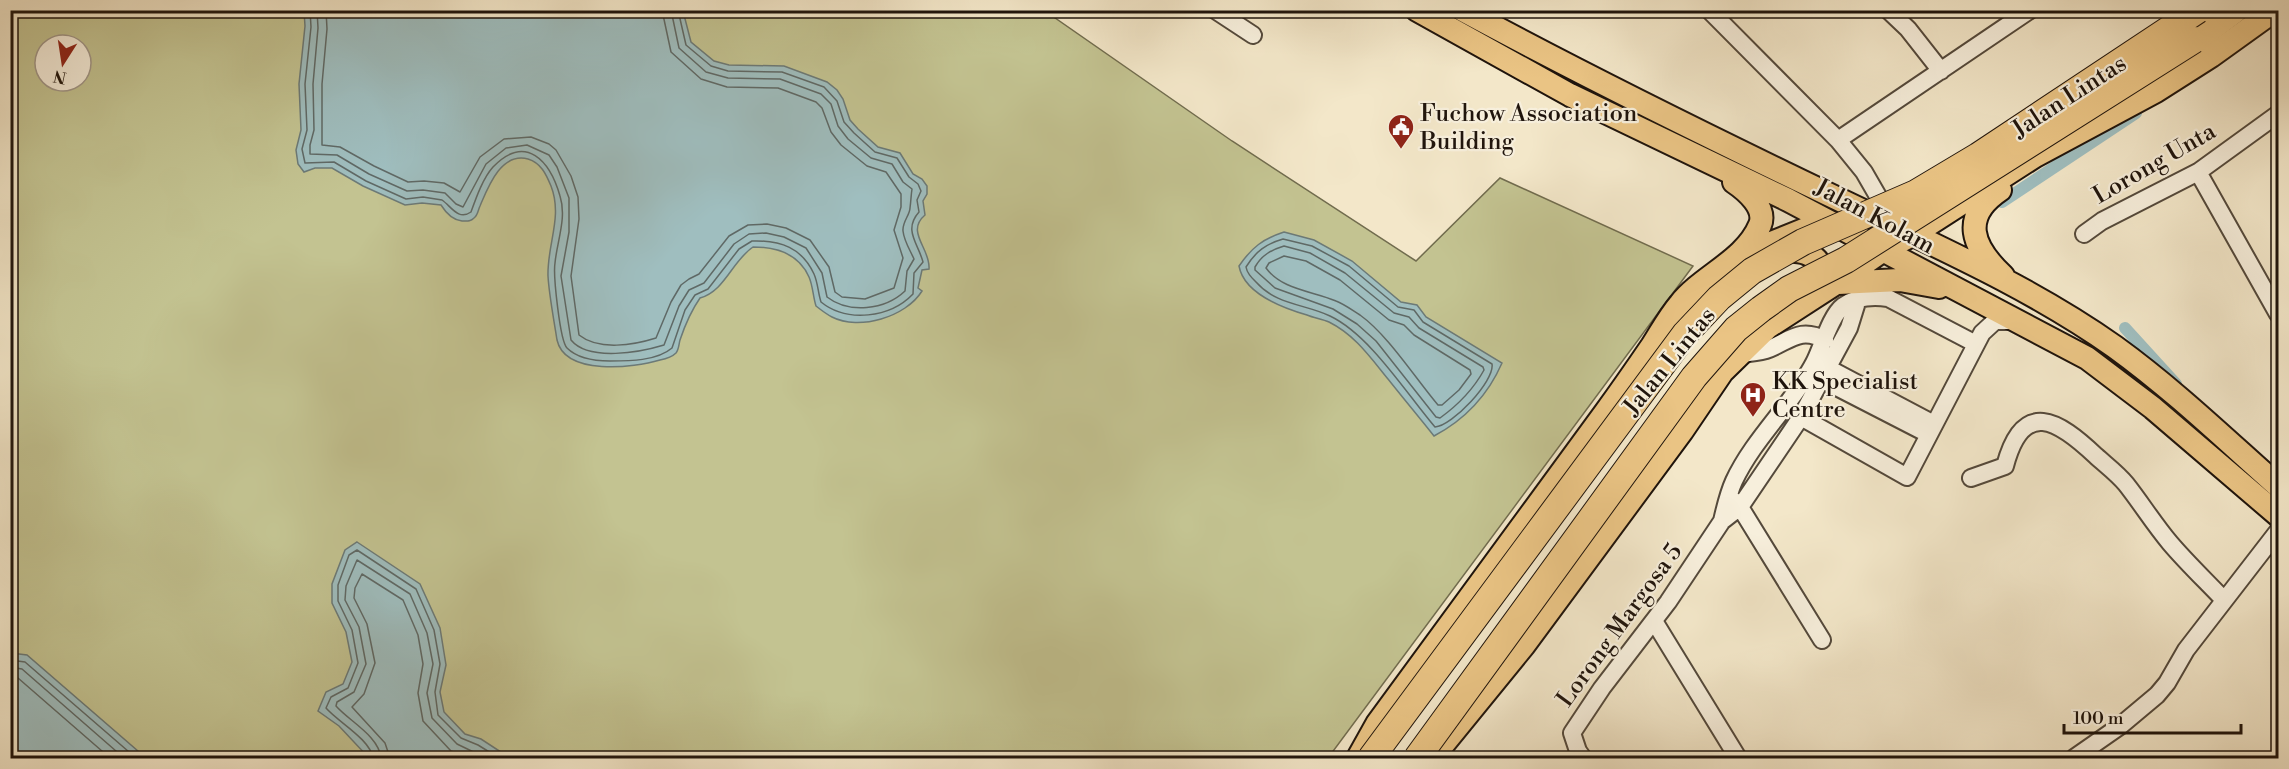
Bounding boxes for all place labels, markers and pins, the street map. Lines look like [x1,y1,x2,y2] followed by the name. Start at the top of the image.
[1419,99,1637,157] place label: Fuchow Association Building
[1386,112,1416,150] public building icon: Fuchow Association Building
[1772,367,1919,425] place label: KK Specialist Centre
[1738,380,1768,418] hospital icon: KK Specialist Centre

